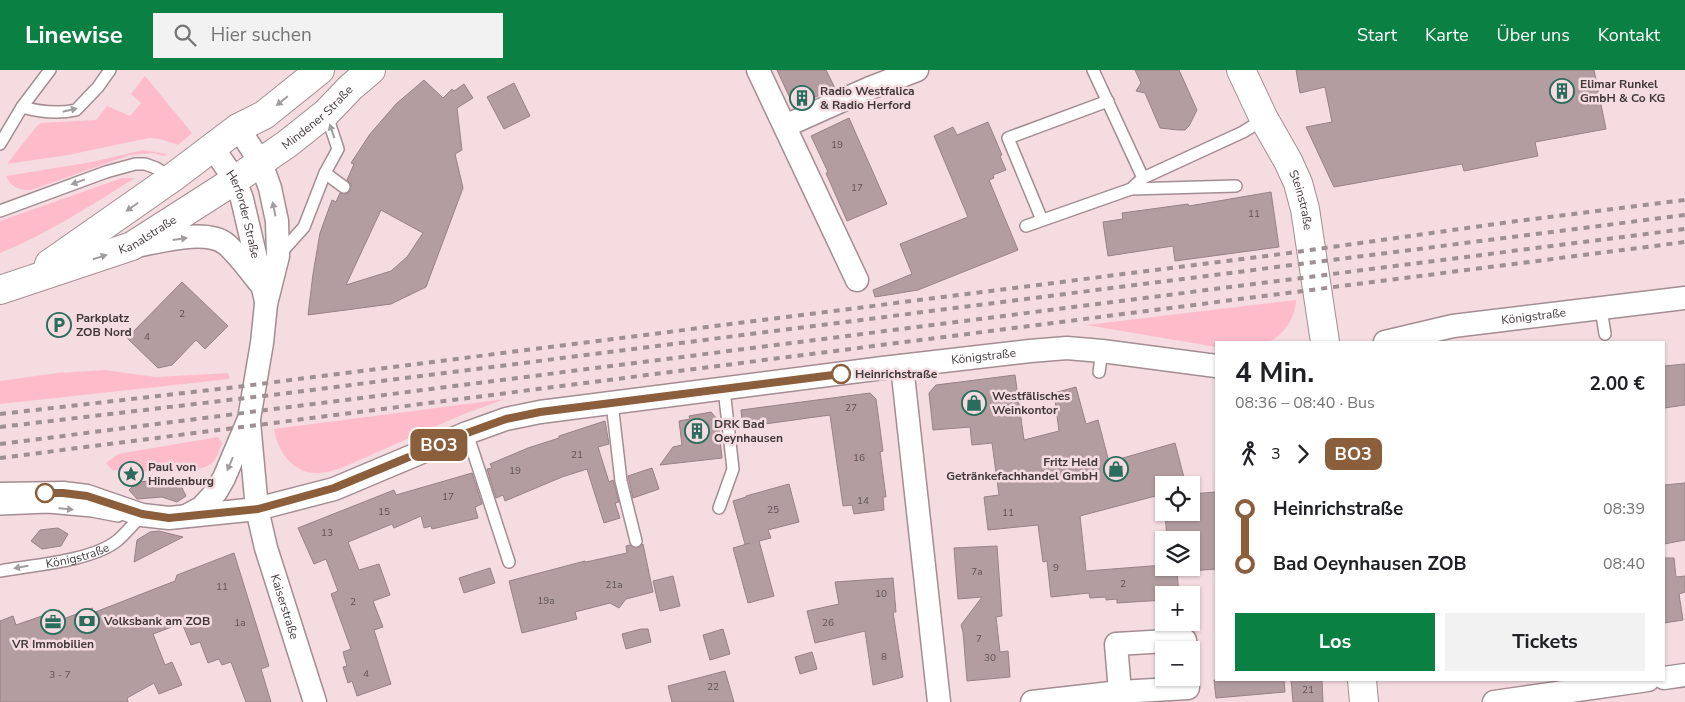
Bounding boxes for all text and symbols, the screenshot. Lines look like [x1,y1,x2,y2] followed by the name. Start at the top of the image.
[153,13,503,58] search box
[25,19,123,51] text: Linewise
[171,21,199,49] icon: search
[211,22,312,48] text: Hier suchen
[1357,23,1397,47] text: Start
[1425,23,1469,47] text: Karte
[1497,23,1570,47] text: Über uns
[1598,23,1660,47] text: Kontakt
[1580,76,1665,106] place label: Elimar Runkel GmbH & Co KG
[1549,78,1575,104] building icon: Elimar Runkel GmbH & Co KG
[278,82,356,153] street label: Mindener Straße
[820,83,915,113] place label: Radio Westfalica & Radio Herford
[789,85,815,111] building icon: Radio Westfalica & Radio Herford
[276,95,289,106] one-way arrow
[62,106,78,114] one-way arrow
[328,123,336,138] one-way arrow
[831,138,843,152] house number: 19
[222,167,264,260] street label: Herforder Straße
[1285,167,1316,231] street label: Steinstraße
[70,179,85,186] one-way arrow
[851,181,863,195] house number: 17
[126,201,139,211] one-way arrow
[270,201,278,216] one-way arrow
[1248,207,1260,221] house number: 11
[117,212,180,258] street label: Kanalstraße
[173,235,189,243] one-way arrow
[93,252,108,260] one-way arrow
[1500,304,1567,328] street label: Königstraße
[179,307,185,321] house number: 2
[76,310,132,340] place label: Parkplatz ZOB Nord
[46,312,72,338] parking icon: Parkplatz ZOB Nord
[144,330,150,344] house number: 4
[950,345,1017,368] street label: Königstraße
[1235,354,1314,392] text: 4 Min.
[831,364,851,384] marker: Heinrichstraße
[855,366,938,382] place label: Heinrichstraße
[1590,371,1645,397] text: 2.00 €
[992,388,1070,418] place label: Westfälisches Weinkontor
[961,390,987,416] shop icon: Westfälisches Weinkontor
[1235,392,1375,414] text: 08:36 – 08:40 · Bus
[845,401,857,415] house number: 27
[714,416,783,446] place label: DRK Bad Oeynhausen
[684,418,710,444] building icon: DRK Bad Oeynhausen
[410,429,468,461] line badge: BO3
[420,433,458,457] text: BO3
[1235,440,1263,468] icon: walk
[1289,440,1317,468] icon: forward
[1335,442,1372,466] text: BO3
[1271,443,1281,465] text: 3
[571,448,583,462] house number: 21
[853,451,865,465] house number: 16
[946,454,1098,484] place label: Fritz Held Getränkefachhandel GmbH
[1103,456,1129,482] shop icon: Fritz Held Getränkefachhandel GmbH
[226,457,234,472] one-way arrow
[148,459,214,489] place label: Paul von Hindenburg
[118,461,144,487] place icon: Paul von Hindenburg
[509,464,521,478] house number: 19
[1155,476,1200,686] map controls
[1155,476,1200,521] button: locate
[35,483,55,503] unlabelled marker
[442,490,454,504] house number: 17
[857,494,869,508] house number: 14
[1273,496,1403,522] text: Heinrichstraße
[1603,498,1645,520] text: 08:39
[767,503,779,517] house number: 25
[58,505,74,513] one-way arrow
[378,505,390,519] house number: 15
[1002,506,1014,520] house number: 11
[321,526,333,540] house number: 13
[1155,531,1200,576] button: layers
[44,539,112,572] street label: Königstraße
[1273,551,1467,577] text: Bad Oeynhausen ZOB
[1603,553,1645,575] text: 08:40
[1053,561,1059,575] house number: 9
[12,564,28,572] one-way arrow
[971,565,983,579] house number: 7a
[267,572,303,641] street label: Kaiserstraße
[1120,577,1126,591] house number: 2
[605,578,623,592] house number: 21a
[216,580,228,594] house number: 11
[1155,586,1200,631] button: +
[875,587,887,601] house number: 10
[537,594,555,608] house number: 19a
[350,595,356,609] house number: 2
[74,608,100,634] bank icon: Volksbank am ZOB
[40,609,66,635] office icon: VR Immobilien
[103,613,210,629] place label: Volksbank am ZOB
[1235,613,1435,671] button: Los
[1445,613,1645,671] button: Tickets
[234,616,246,630] house number: 1a
[822,616,834,630] house number: 26
[976,632,982,646] house number: 7
[11,636,94,652] place label: VR Immobilien
[1155,641,1200,686] button: −
[881,650,887,664] house number: 8
[984,651,996,665] house number: 30
[363,667,369,681] house number: 4
[49,668,71,682] house number: 3 - 7
[707,680,719,694] house number: 22
[1302,683,1314,697] house number: 21

